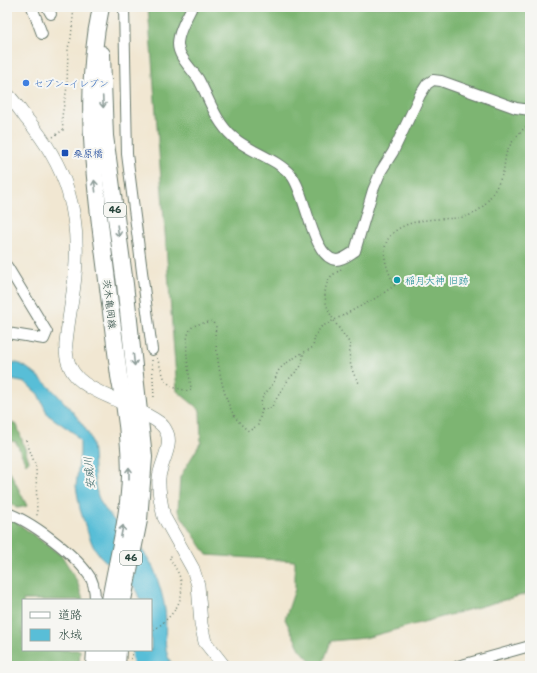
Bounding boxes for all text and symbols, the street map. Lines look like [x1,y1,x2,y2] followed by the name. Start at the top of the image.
[34,77,109,90] place label: セブン-イレブン
[21,78,31,88] marker: セブン-イレブン
[100,95,107,108] one-way arrow
[73,147,103,160] place label: 桑原橋
[60,148,70,158] marker: 桑原橋
[91,180,99,193] one-way arrow
[104,203,126,217] road number: 46
[114,224,122,237] one-way arrow
[405,274,468,287] place label: 稲月大神 旧跡
[392,275,402,285] marker: 稲月大神 旧跡
[100,278,119,330] street label: 茨木亀岡線
[130,353,137,366] one-way arrow
[81,456,98,490] water label: 安威川
[125,467,133,480] one-way arrow
[119,525,127,538] one-way arrow
[120,551,142,565] road number: 46
[22,599,152,651] legend
[58,607,82,623] text: 道路
[58,627,82,643] text: 水域

